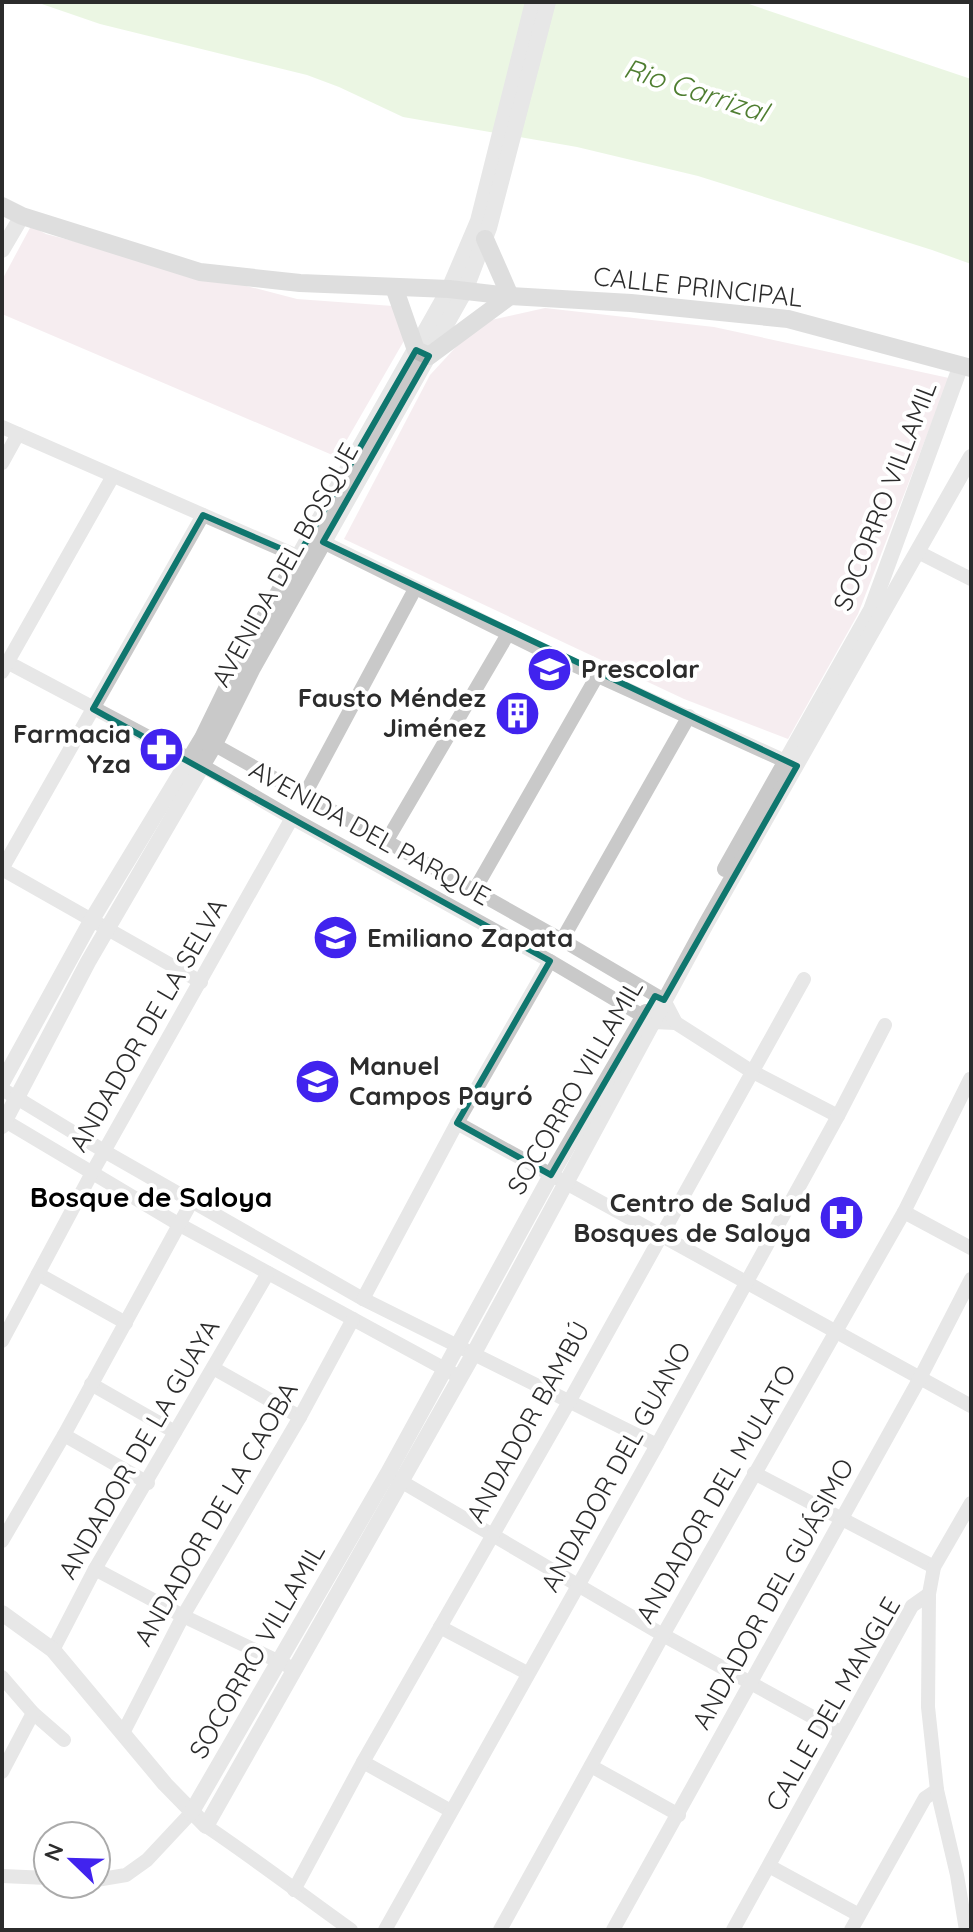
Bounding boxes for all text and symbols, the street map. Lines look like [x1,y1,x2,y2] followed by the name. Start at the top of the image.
[620,50,776,130] water label: Rio Carrizal
[592,259,804,314] street label: CALLE PRINCIPAL
[826,376,944,615] street label: SOCORRO VILLAMIL
[204,437,365,692] street label: AVENIDA DEL BOSQUE
[526,645,574,693] school or university icon: Prescolar
[581,652,700,685] place label: Prescolar
[298,681,486,744] place label: Fausto Méndez Jiménez
[493,689,541,737] building icon: Fausto Méndez Jiménez
[13,717,131,780] place label: Farmacia Yza
[138,725,186,773] pharmacy icon: Farmacia Yza
[244,753,497,913] street label: AVENIDA DEL PARQUE
[61,892,234,1158] street label: ANDADOR DE LA SELVA
[312,914,360,962] school or university icon: Emiliano Zapata
[367,921,573,954] place label: Emiliano Zapata
[499,973,650,1200] street label: SOCORRO VILLAMIL
[349,1049,533,1112] place label: Manuel Campos Payró
[294,1057,342,1105] school or university icon: Manuel Campos Payró
[30,1179,272,1214] district label: Bosque de Saloya
[573,1186,811,1249] place label: Centro de Salud Bosques de Saloya
[818,1194,866,1242] hospital icon: Centro de Salud Bosques de Saloya
[51,1313,227,1585] street label: ANDADOR DE LA GUAYA
[459,1315,597,1528] street label: ANDADOR BAMBÚ
[533,1336,698,1597] street label: ANDADOR DEL GUANO
[628,1359,803,1629] street label: ANDADOR DEL MULATO
[126,1375,305,1652] street label: ANDADOR DE LA CAOBA
[684,1453,861,1735] street label: ANDADOR DEL GUÁSIMO
[181,1537,332,1764] street label: SOCORRO VILLAMIL
[758,1591,907,1817] street label: CALLE DEL MANGLE
[32,1820,112,1900] north arrow
[38,1839,70,1865] text: N

